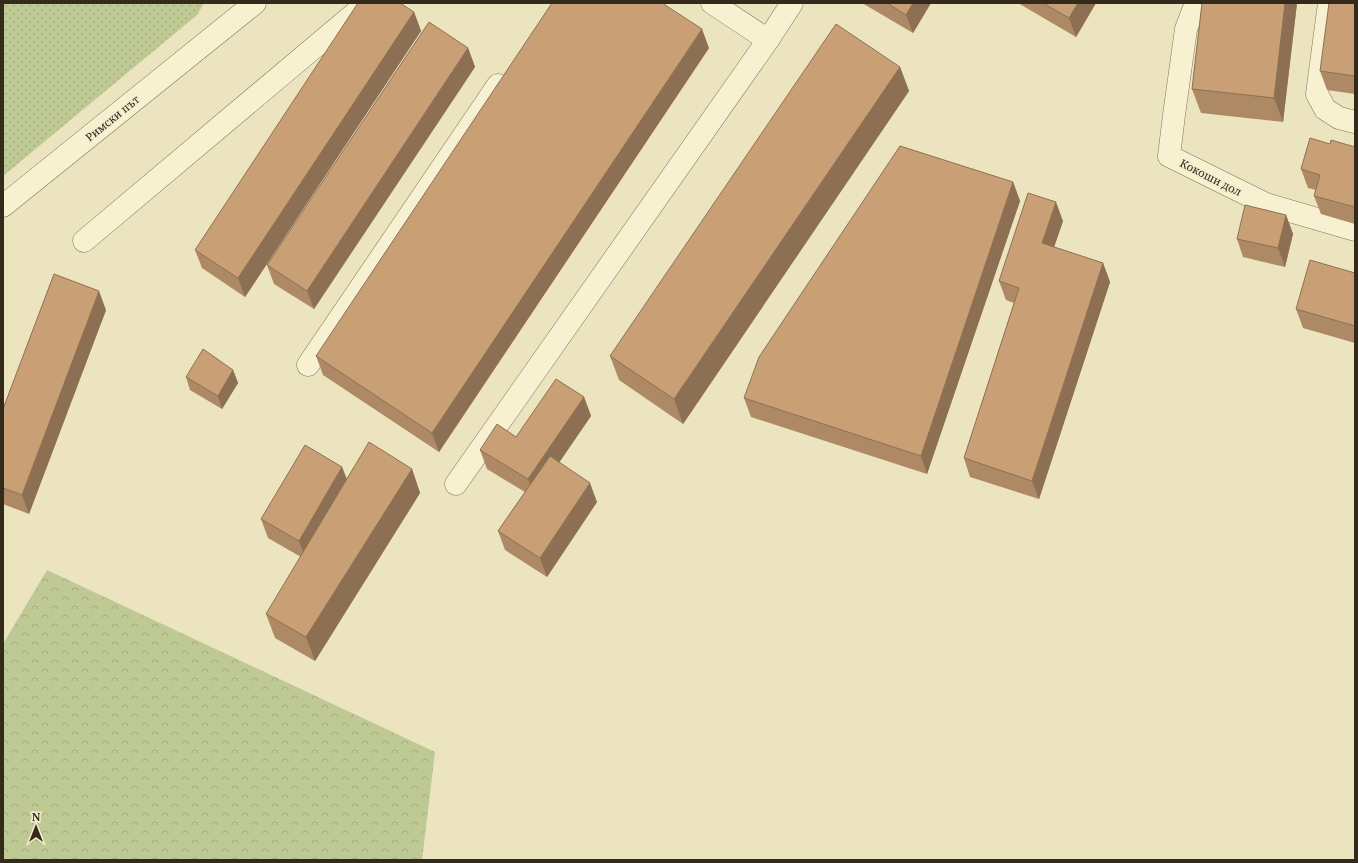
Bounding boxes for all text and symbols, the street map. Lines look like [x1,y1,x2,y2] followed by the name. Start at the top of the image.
[82,92,142,144] street label: Римски път
[1178,155,1245,199] street label: Кокоши дол
[16,807,56,847] north arrow
[32,809,41,824] text: N

